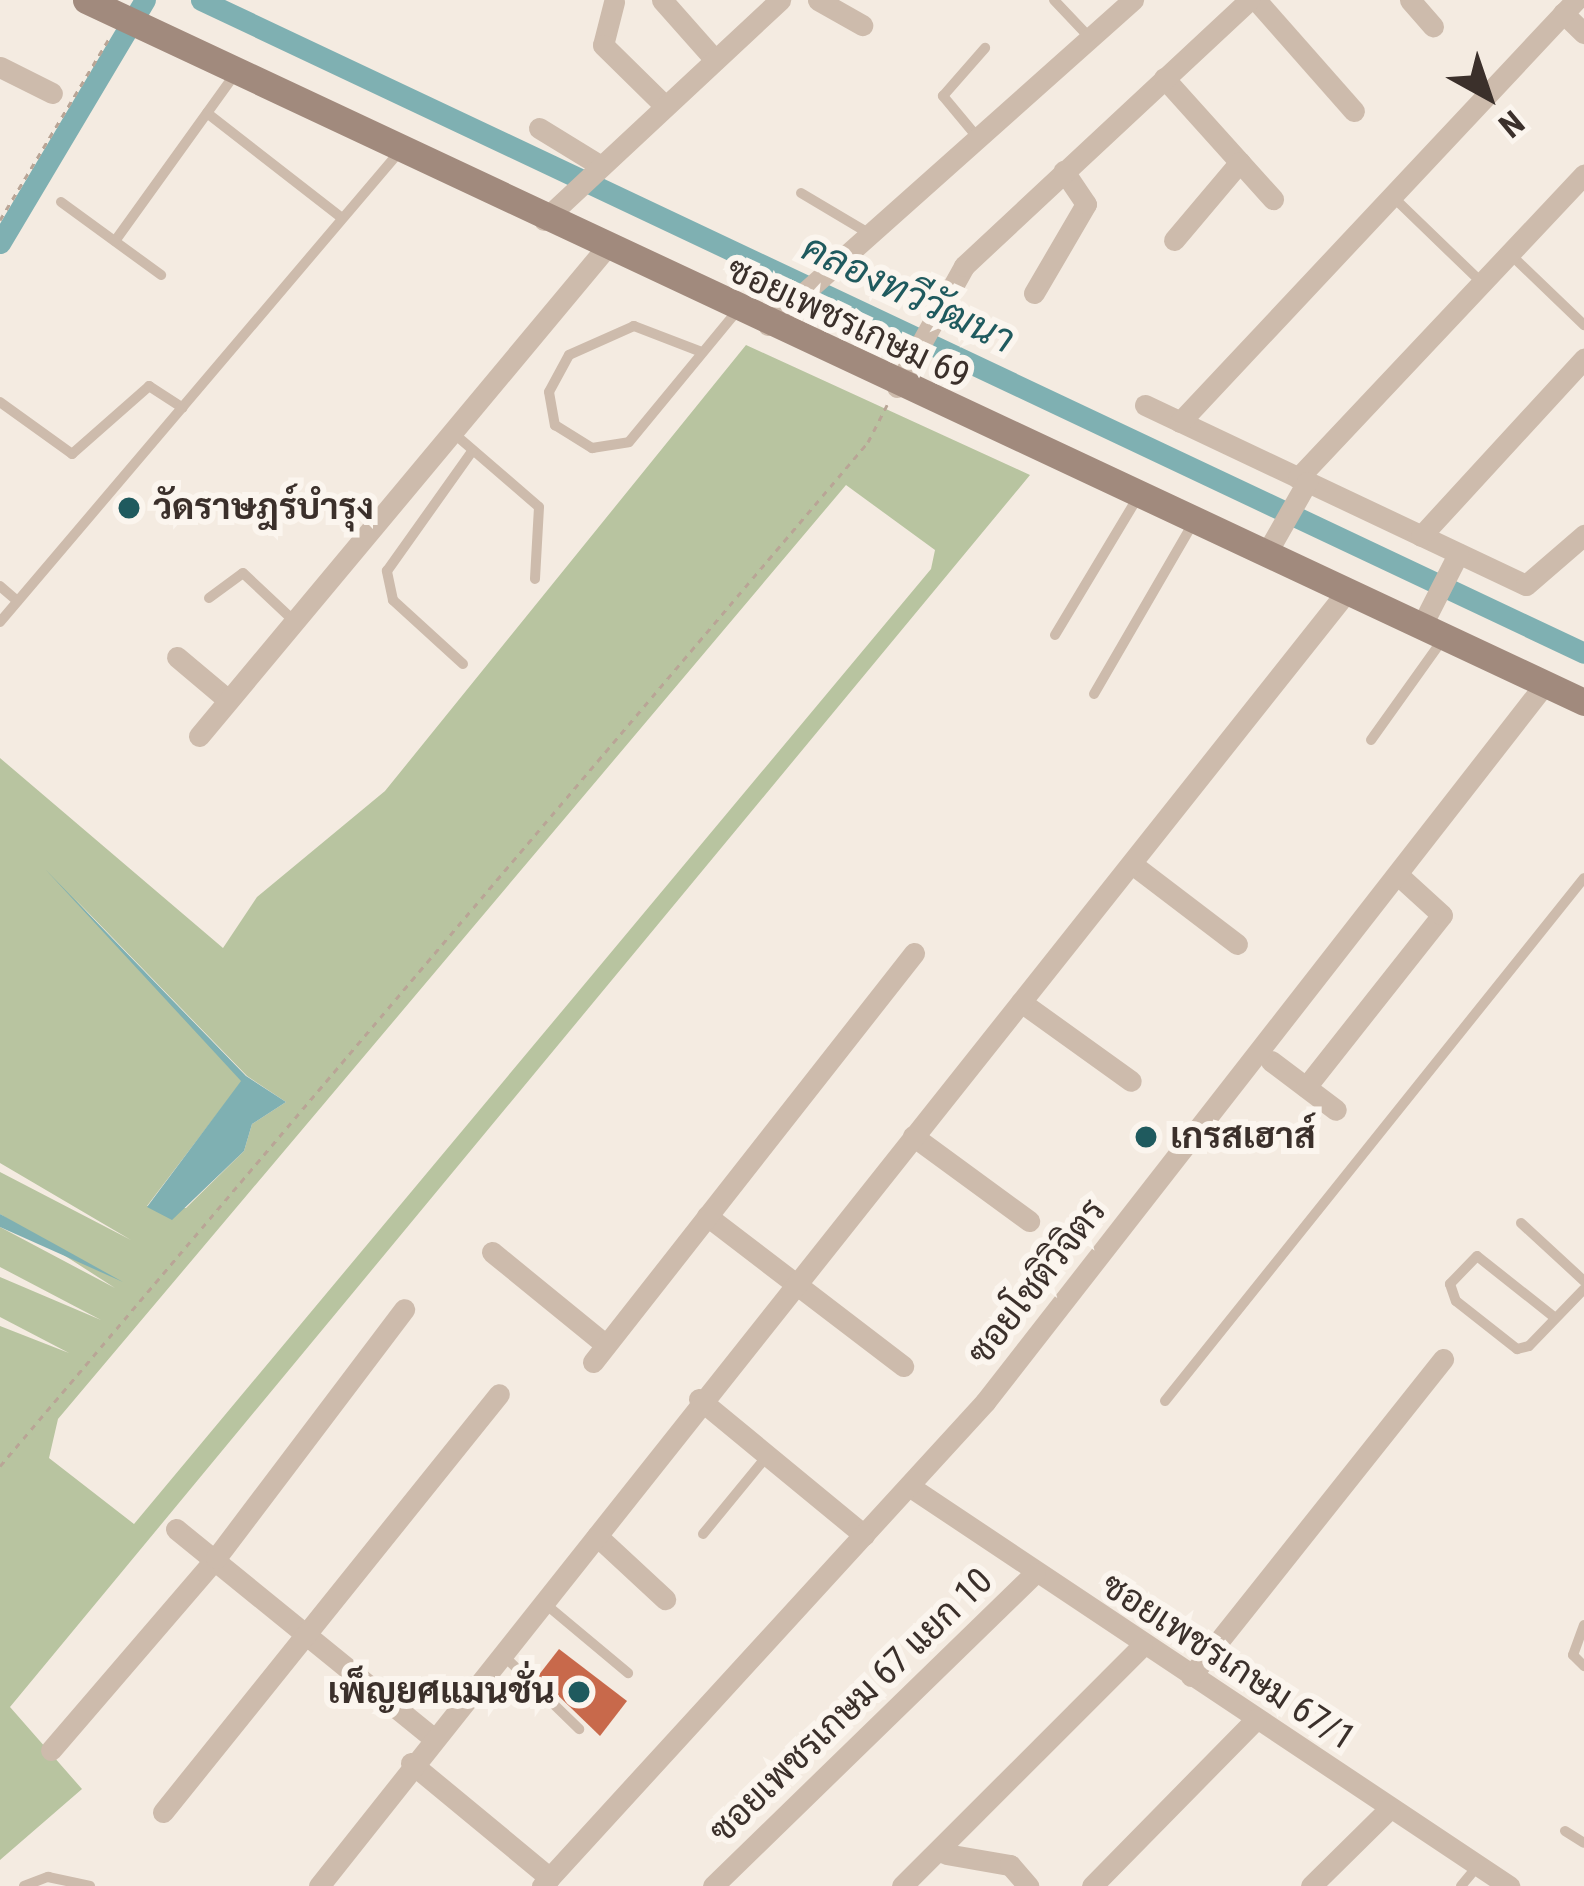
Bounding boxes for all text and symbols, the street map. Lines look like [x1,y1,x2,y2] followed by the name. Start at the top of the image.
[1428,36,1548,156] north arrow
[1491,103,1532,145] text: N
[795,225,1021,363] water label: คลองทวีวัฒนา
[720,248,976,398] street label: ซอยเพชรเกษม 69
[153,486,374,530] place label: วัดราษฎร์บำรุง
[116,495,142,521] marker: วัดราษฎร์บำรุง
[1170,1115,1315,1159] place label: เกรสเฮาส์
[1133,1124,1159,1150] marker: เกรสเฮาส์
[959,1190,1115,1374] street label: ซอยโชติวิจิตร
[701,1560,1001,1852] street label: ซอยเพชรเกษม 67 แยก 10
[1093,1564,1363,1760] street label: ซอยเพชรเกษม 67/1
[327,1670,555,1714] place label: เพ็ญยศแมนชั่น
[566,1679,592,1705] marker: เพ็ญยศแมนชั่น

